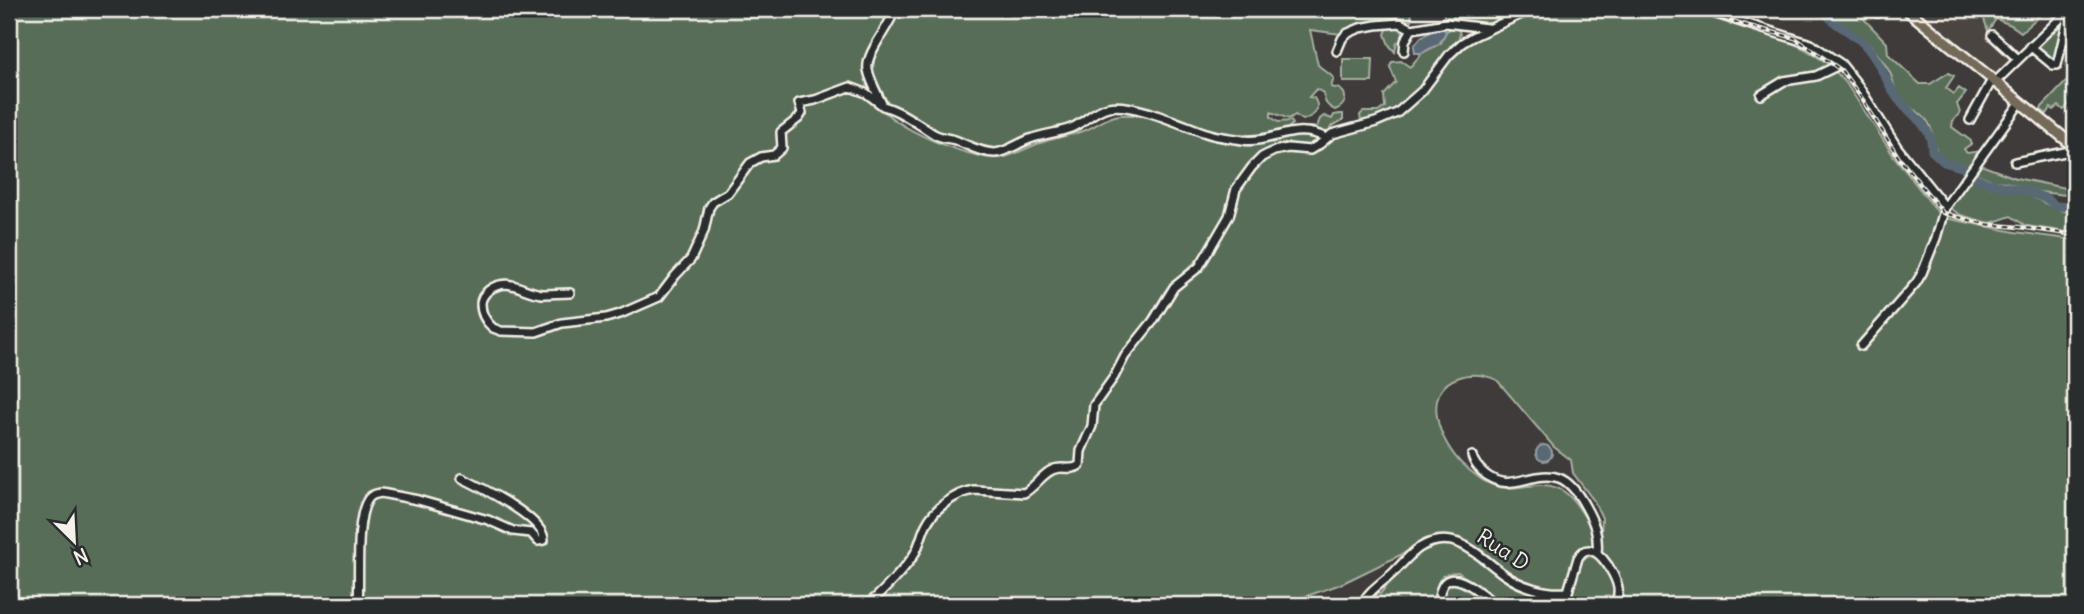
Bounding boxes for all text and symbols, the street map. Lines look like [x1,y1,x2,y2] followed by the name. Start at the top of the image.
[38,505,108,576] north arrow
[1472,523,1535,577] street label: Rua D
[70,543,92,570] text: N

